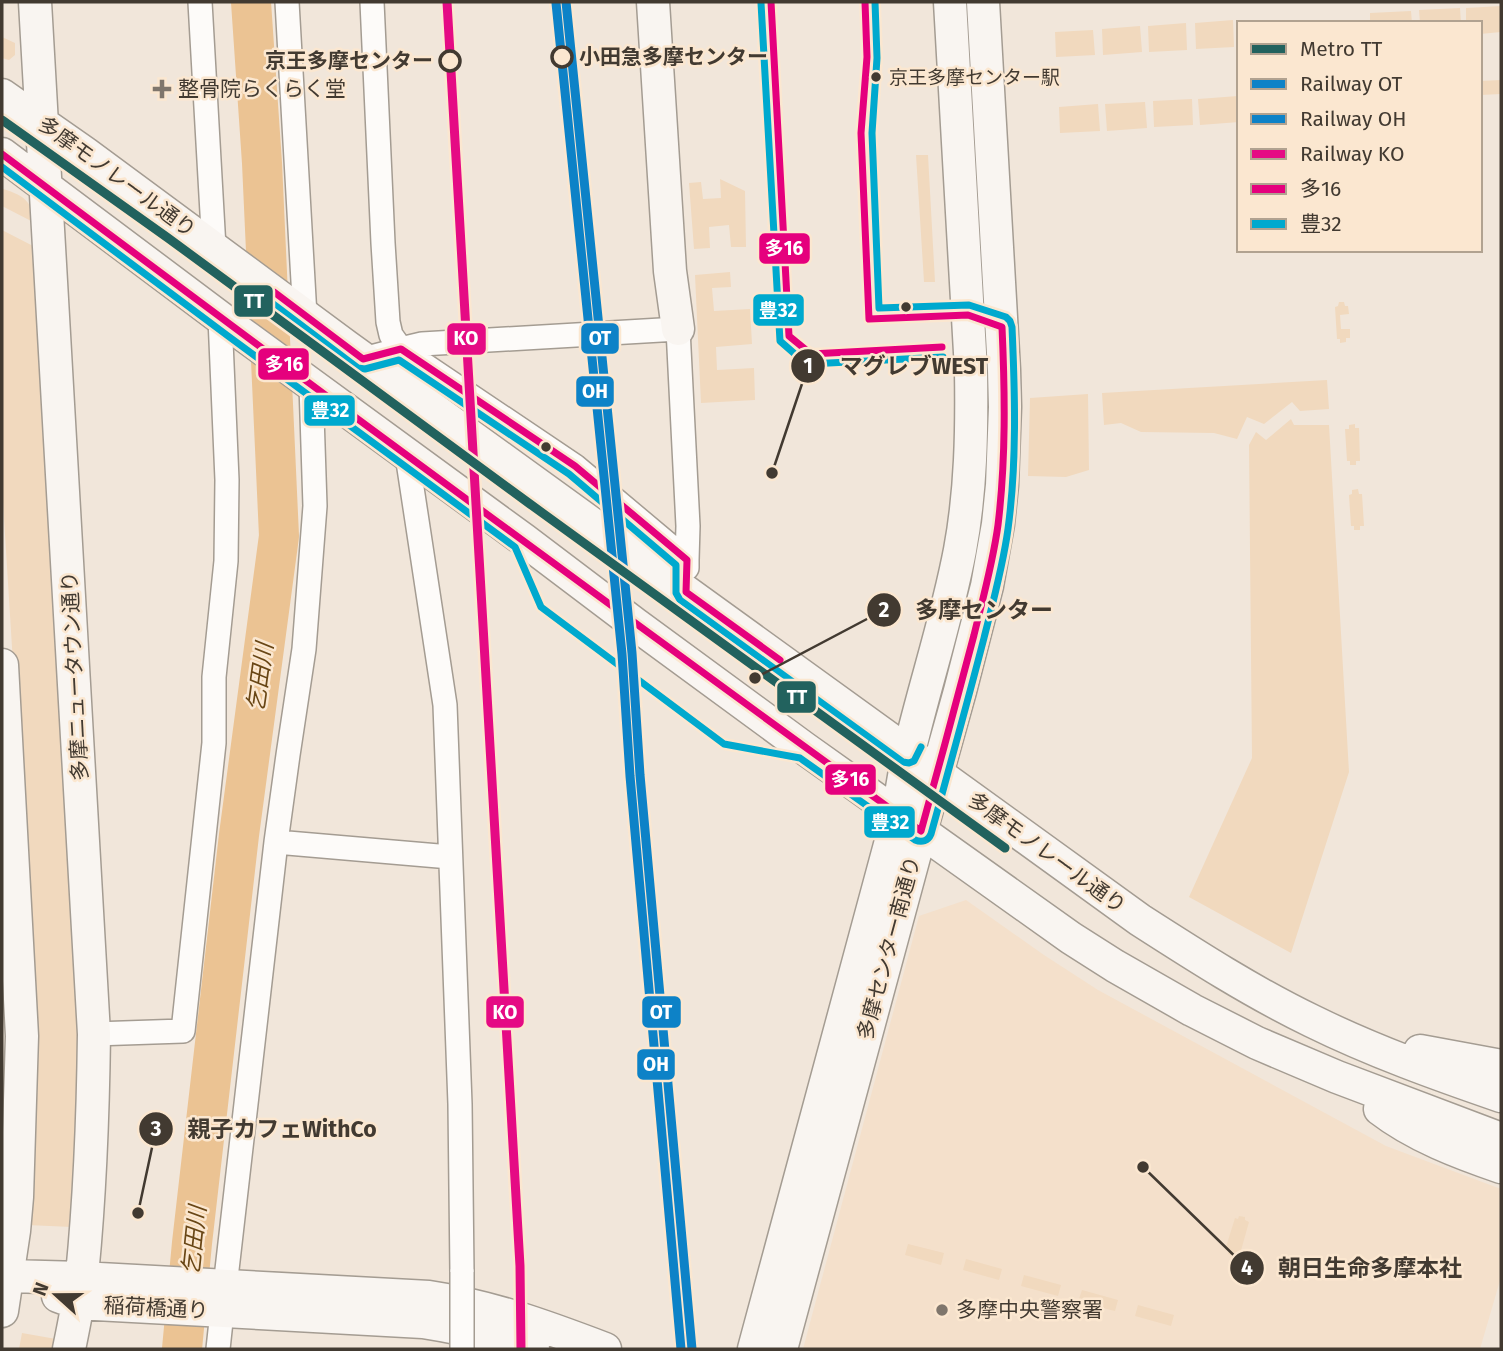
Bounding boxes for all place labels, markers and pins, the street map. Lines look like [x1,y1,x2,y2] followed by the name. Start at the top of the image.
[579,44,768,70] place label: 小田急多摩センター
[551,46,573,68] marker: 小田急多摩センター
[265,48,433,74] place label: 京王多摩センター
[439,50,461,72] marker: 京王多摩センター
[889,66,1060,89] place label: 京王多摩センター駅
[869,70,883,84] marker: 京王多摩センター駅
[178,76,346,102] place label: 整骨院らくらく堂
[152,79,172,99] marker: 整骨院らくらく堂
[899,300,913,314] unlabelled marker
[791,344,1002,388] callout: マグレブWEST
[539,440,553,454] unlabelled marker
[866,588,1067,632] callout: 多摩センター
[139,1107,391,1151] callout: 親子カフェWithCo
[1229,1246,1476,1290] callout: 朝日生命多摩本社
[956,1297,1103,1323] place label: 多摩中央警察署
[934,1302,950,1318] marker: 多摩中央警察署

